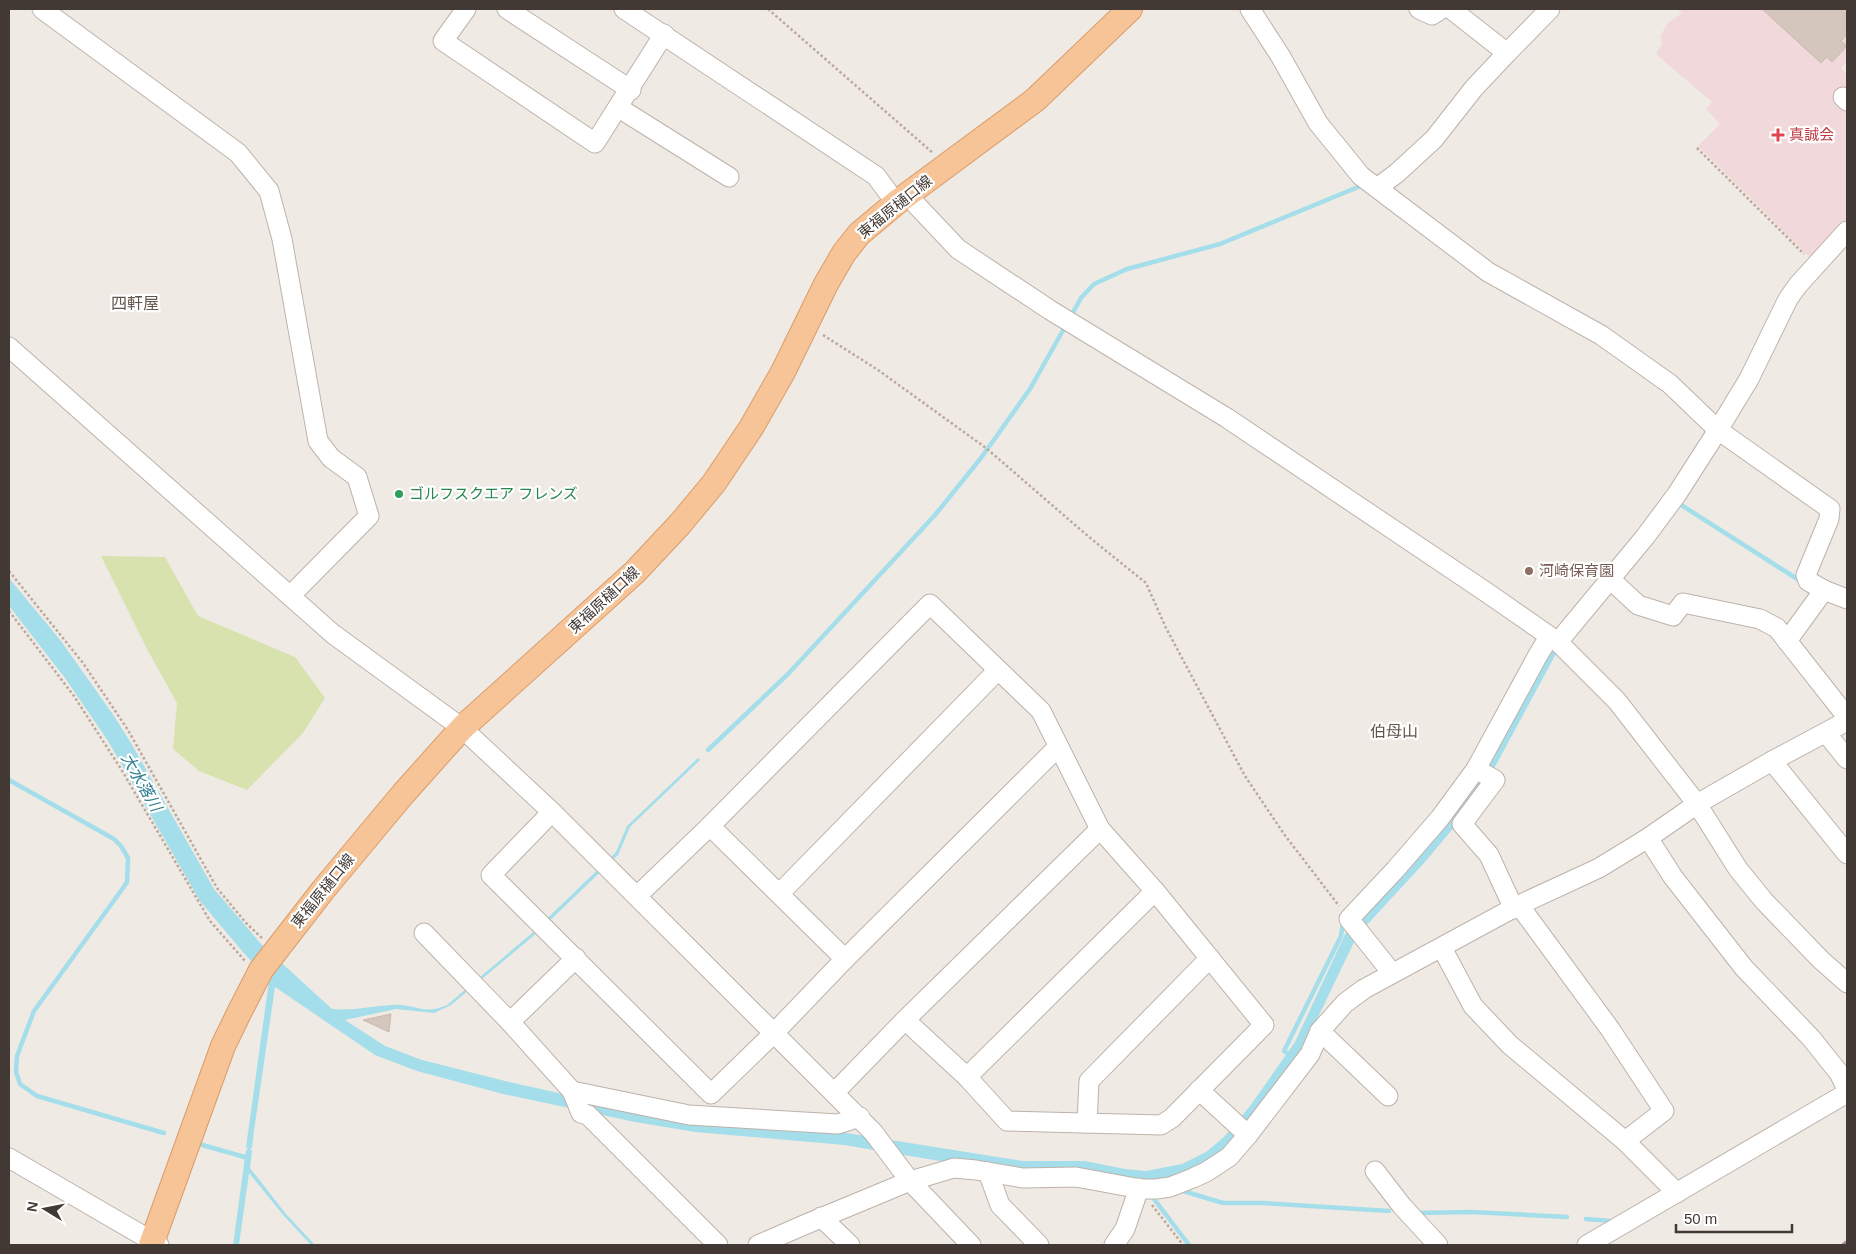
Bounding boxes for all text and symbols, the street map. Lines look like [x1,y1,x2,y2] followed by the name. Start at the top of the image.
[1789,126,1834,143] place label: 真誠会
[1771,128,1785,142] marker: 真誠会
[854,172,935,242] street label: 東福原樋口線
[111,295,159,312] district label: 四軒屋
[409,485,578,502] place label: ゴルフスクエア フレンズ
[393,488,405,500] marker: ゴルフスクエア フレンズ
[1539,562,1614,579] place label: 河崎保育園
[565,563,642,637] street label: 東福原樋口線
[1523,565,1535,577] marker: 河崎保育園
[1370,723,1418,740] district label: 伯母山
[118,750,166,816] water label: 大水落川
[288,850,358,931] street label: 東福原樋口線
[20,1184,70,1234] north arrow
[23,1200,41,1213] text: N
[1676,1202,1792,1234] scale bar
[1684,1210,1717,1227] text: 50 m

